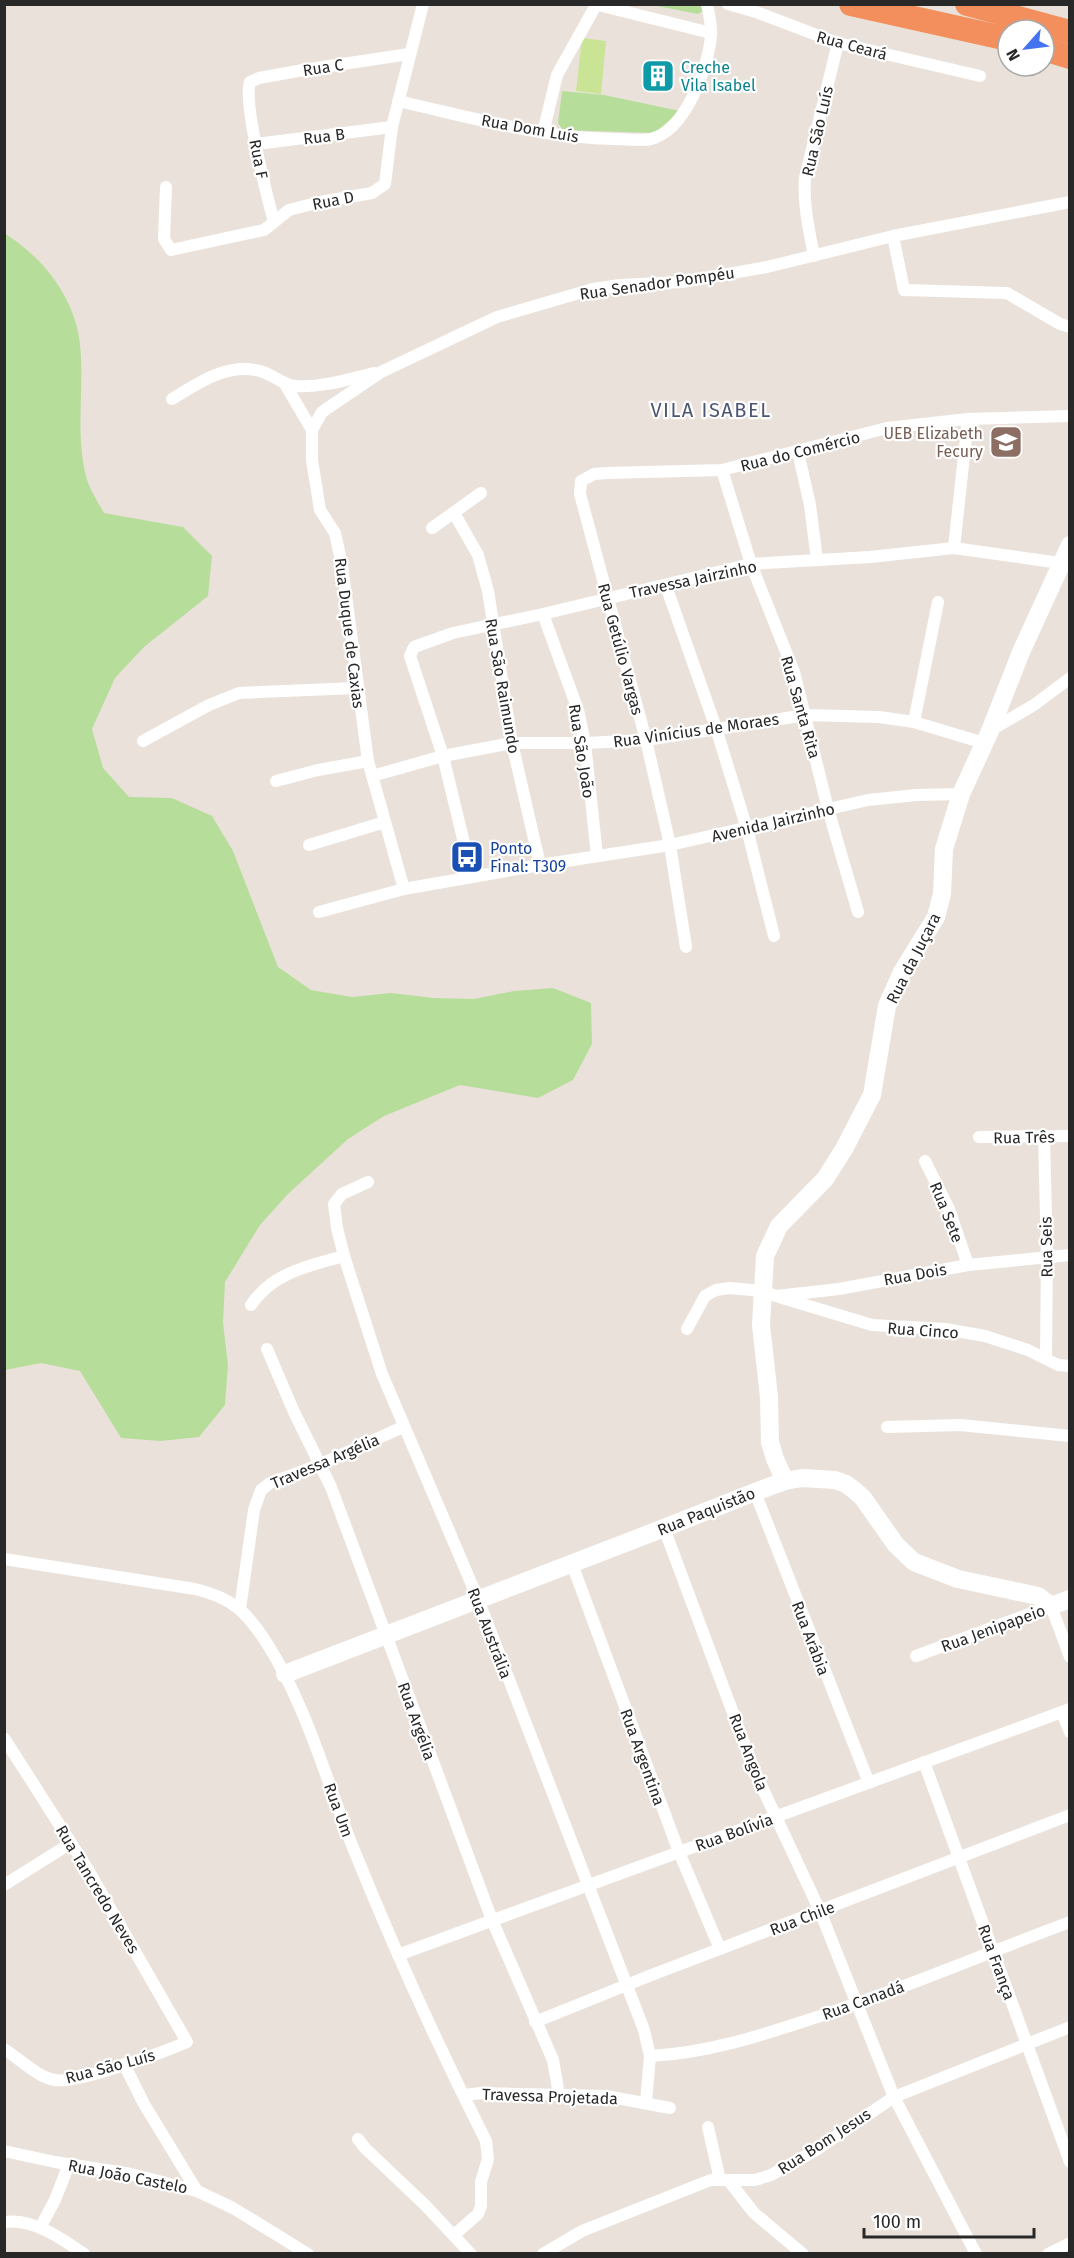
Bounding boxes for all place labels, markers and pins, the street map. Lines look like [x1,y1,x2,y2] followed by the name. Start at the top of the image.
[640,58,676,94] building icon: Creche Vila Isabel
[681,58,756,95] place label: Creche Vila Isabel
[883,424,983,461] place label: UEB Elizabeth Fecury
[988,424,1024,460] school or university icon: UEB Elizabeth Fecury
[449,839,485,875] bus stop icon: Ponto Final: T309
[490,839,566,876] place label: Ponto Final: T309

